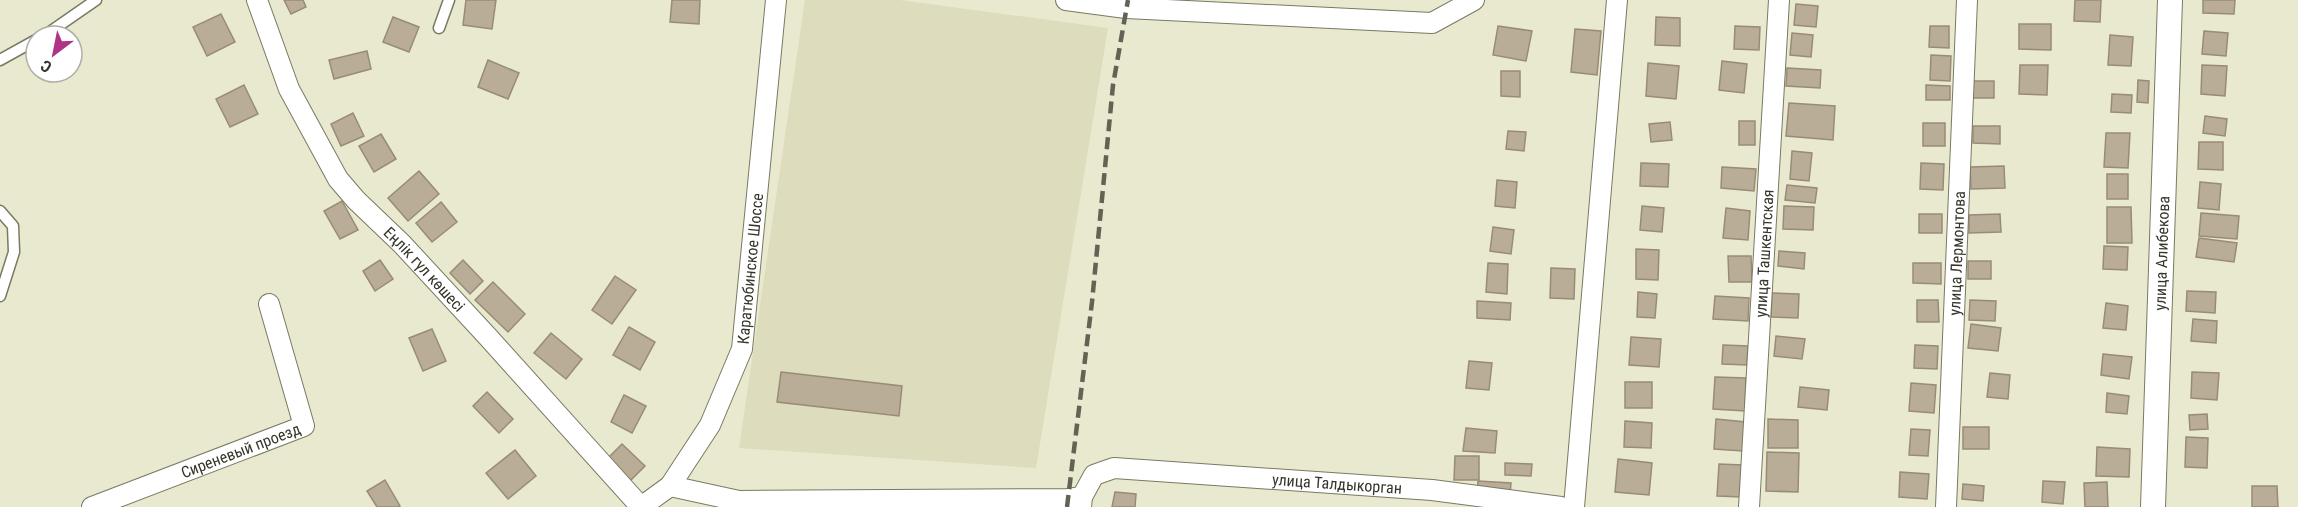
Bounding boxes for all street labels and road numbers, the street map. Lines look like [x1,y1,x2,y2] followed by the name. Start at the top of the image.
[1751,189,1778,318] street label: улица Ташкентская
[1945,191,1969,316] street label: улица Лермонтова
[734,192,767,345] street label: Каратюбинское Шоссе
[2151,196,2173,311] street label: улица Алибекова
[380,223,469,316] street label: Еңлік гүл көшесі
[178,419,304,482] street label: Сиреневый проезд
[1272,470,1403,498] street label: улица Талдыкорган

